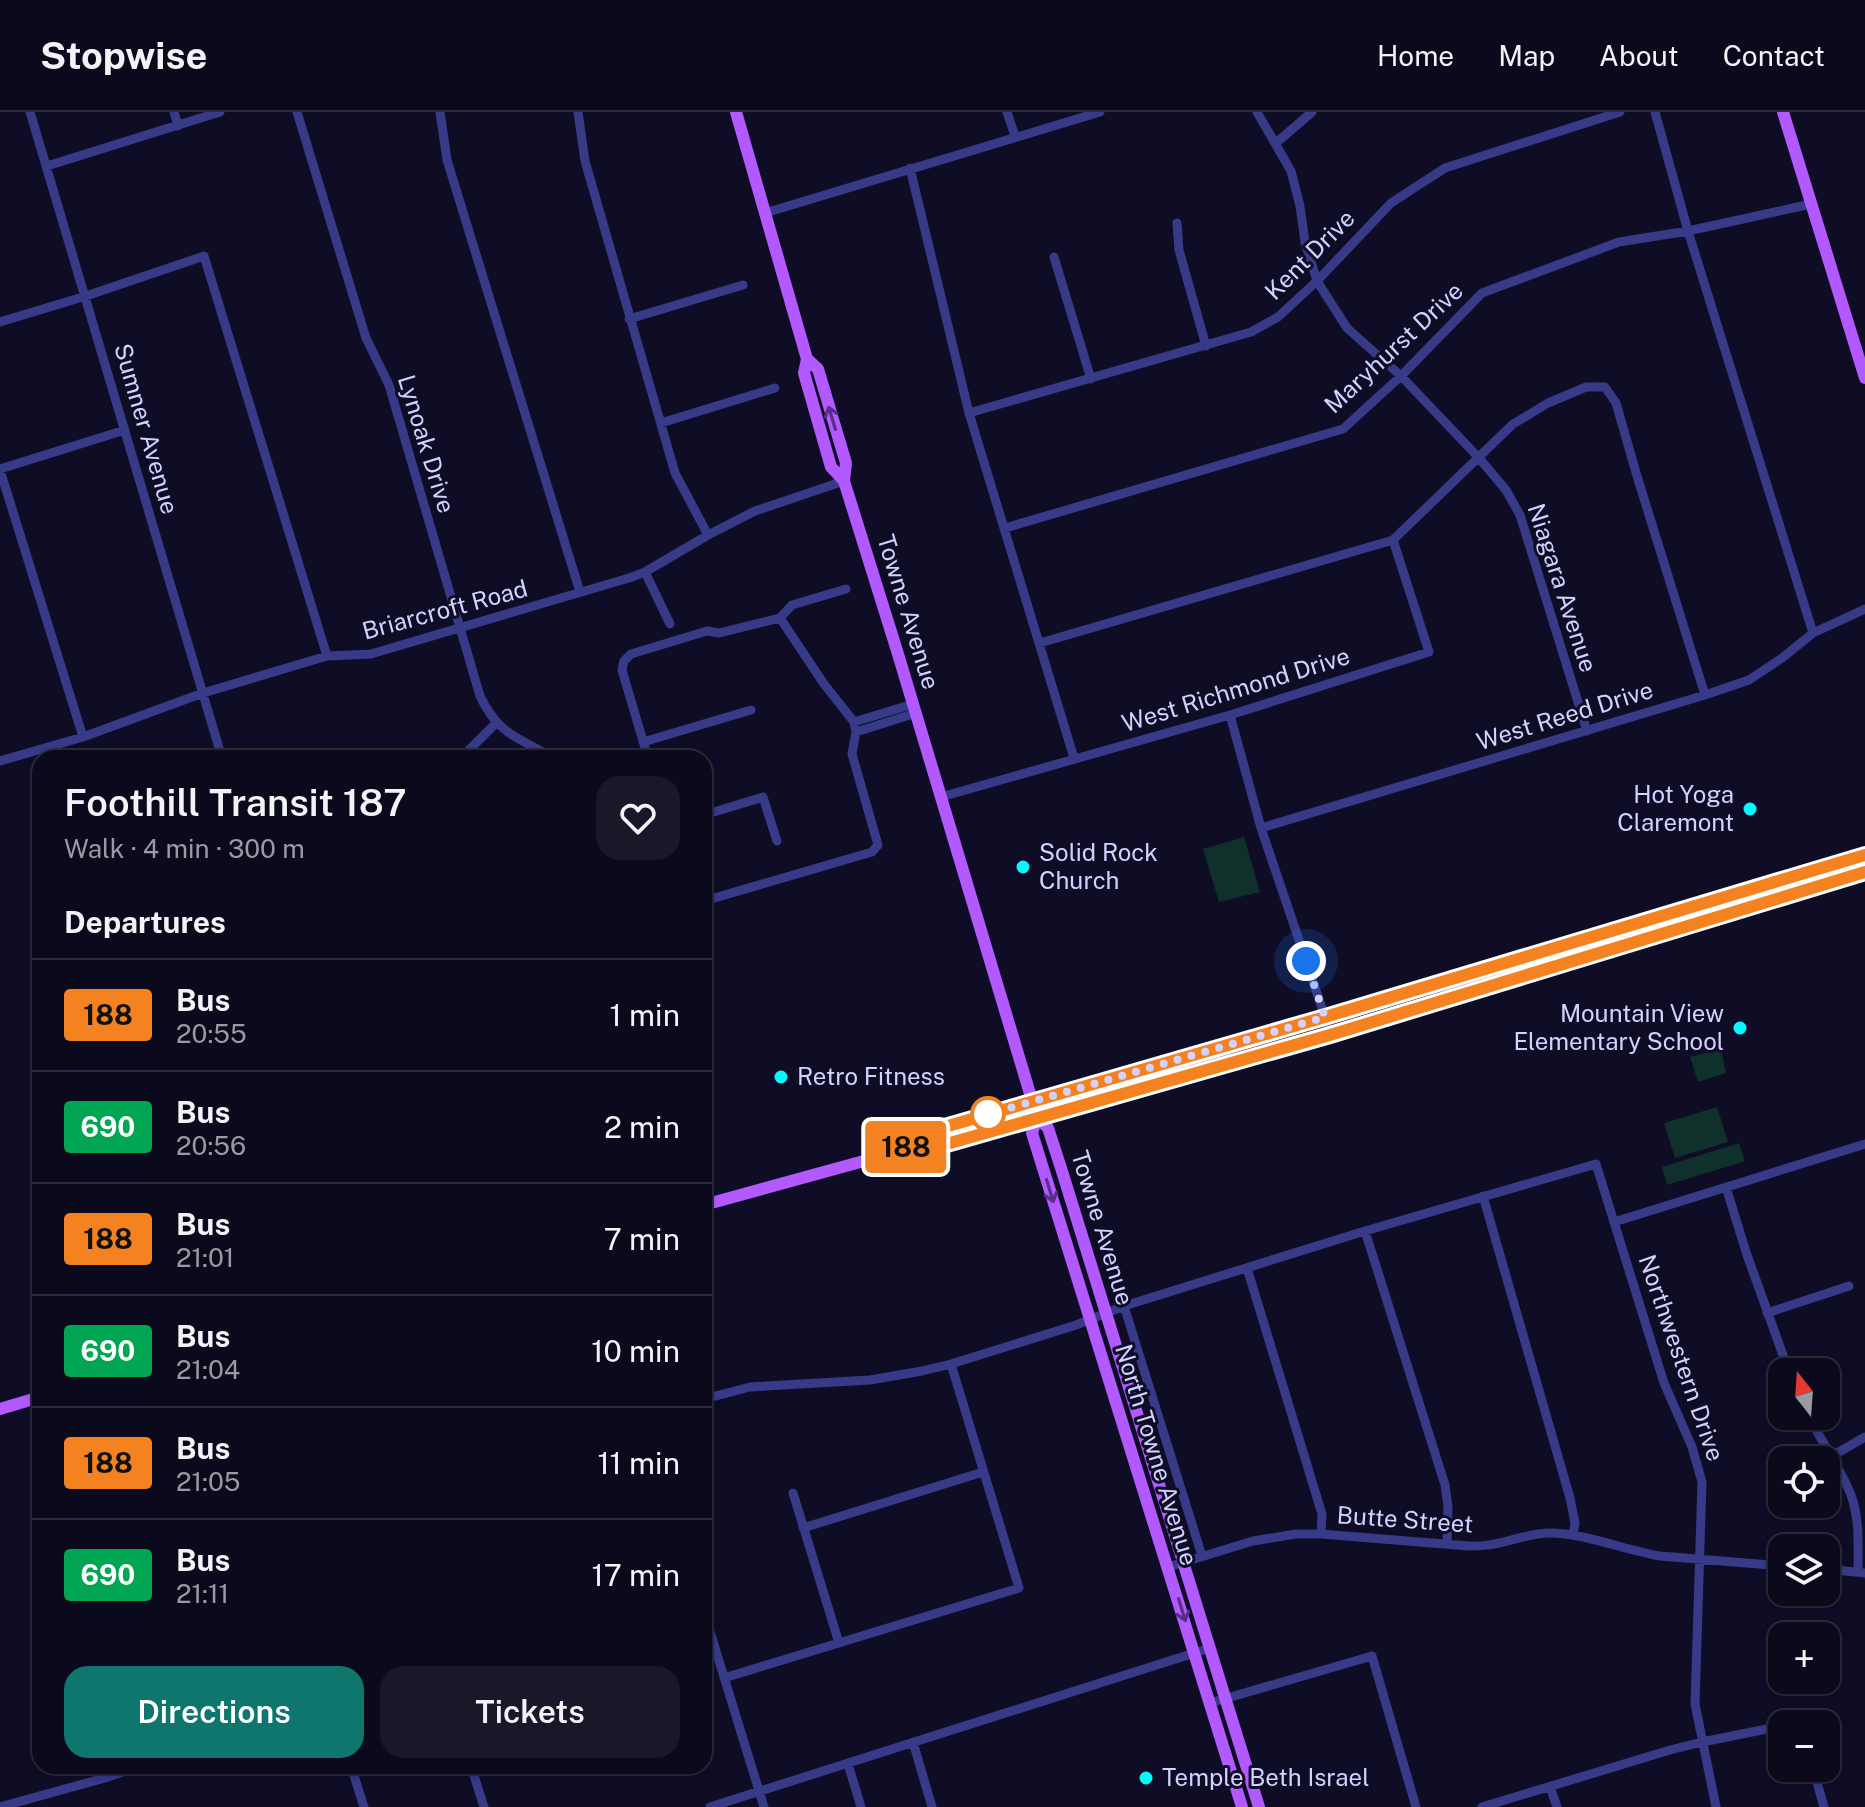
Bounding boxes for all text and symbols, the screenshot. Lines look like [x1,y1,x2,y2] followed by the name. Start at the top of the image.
[40,33,207,78] text: Stopwise
[1377,39,1454,72] text: Home
[1498,39,1555,72] text: Map
[1599,39,1679,72] text: About
[1723,39,1825,72] text: Contact
[1259,204,1360,305] street label: Kent Drive
[1318,276,1468,418] street label: Maryhurst Drive
[109,340,185,517] street label: Sumner Avenue
[393,371,461,516] street label: Lynoak Drive
[824,405,839,431] one-way arrow
[1522,500,1603,676] street label: Niagara Avenue
[872,531,946,692] street label: Towne Avenue
[359,574,530,645] street label: Briarcroft Road
[1118,641,1353,737] street label: West Richmond Drive
[1473,675,1656,755] street label: West Reed Drive
[596,776,680,860] button: heart
[64,780,407,825] text: Foothill Transit 187
[1617,780,1734,836] place label: Hot Yoga Claremont
[1741,800,1759,818] marker: Hot Yoga Claremont
[64,833,305,864] text: Walk · 4 min · 300 m
[1039,838,1158,894] place label: Solid Rock Church
[1014,858,1032,876] marker: Solid Rock Church
[64,904,226,940] text: Departures
[1286,941,1326,981] your location
[176,982,230,1018] text: Bus
[610,997,680,1033] text: 1 min
[83,998,133,1031] text: 188
[1513,999,1724,1055] place label: Mountain View Elementary School
[176,1018,247,1049] text: 20:55
[1731,1019,1749,1037] marker: Mountain View Elementary School
[797,1062,945,1090] place label: Retro Fitness
[772,1068,790,1086] marker: Retro Fitness
[176,1094,230,1130] text: Bus
[971,1097,1005,1131] unlabelled marker
[604,1109,680,1145] text: 2 min
[81,1110,135,1143] text: 690
[860,1121,952,1173] line badge: 188
[176,1130,246,1161] text: 20:56
[881,1130,931,1163] text: 188
[1066,1147,1140,1308] street label: Towne Avenue
[1044,1178,1058,1203] one-way arrow
[176,1206,230,1242] text: Bus
[604,1221,680,1257] text: 7 min
[83,1222,133,1255] text: 188
[176,1242,234,1273] text: 21:01
[1634,1251,1730,1464] street label: Northwestern Drive
[176,1318,230,1354] text: Bus
[591,1333,680,1369] text: 10 min
[81,1334,135,1367] text: 690
[1110,1341,1204,1569] street label: North Towne Avenue
[176,1354,240,1385] text: 21:04
[1768,1358,1840,1430] north arrow
[1768,1358,1840,1782] map controls
[176,1430,230,1466] text: Bus
[597,1445,680,1481] text: 11 min
[83,1446,133,1479] text: 188
[1768,1446,1840,1518] button: locate
[176,1466,241,1497] text: 21:05
[1336,1500,1474,1538] street label: Butte Street
[1768,1534,1840,1606] button: layers
[176,1542,230,1578] text: Bus
[592,1557,680,1593] text: 17 min
[81,1558,135,1591] text: 690
[176,1578,229,1609] text: 21:11
[1175,1596,1190,1622] one-way arrow
[1768,1622,1840,1694] button: +
[64,1666,364,1758] button: Directions
[380,1666,680,1758] button: Tickets
[1768,1710,1840,1782] button: −
[1162,1763,1369,1791] place label: Temple Beth Israel
[1137,1769,1155,1787] marker: Temple Beth Israel

